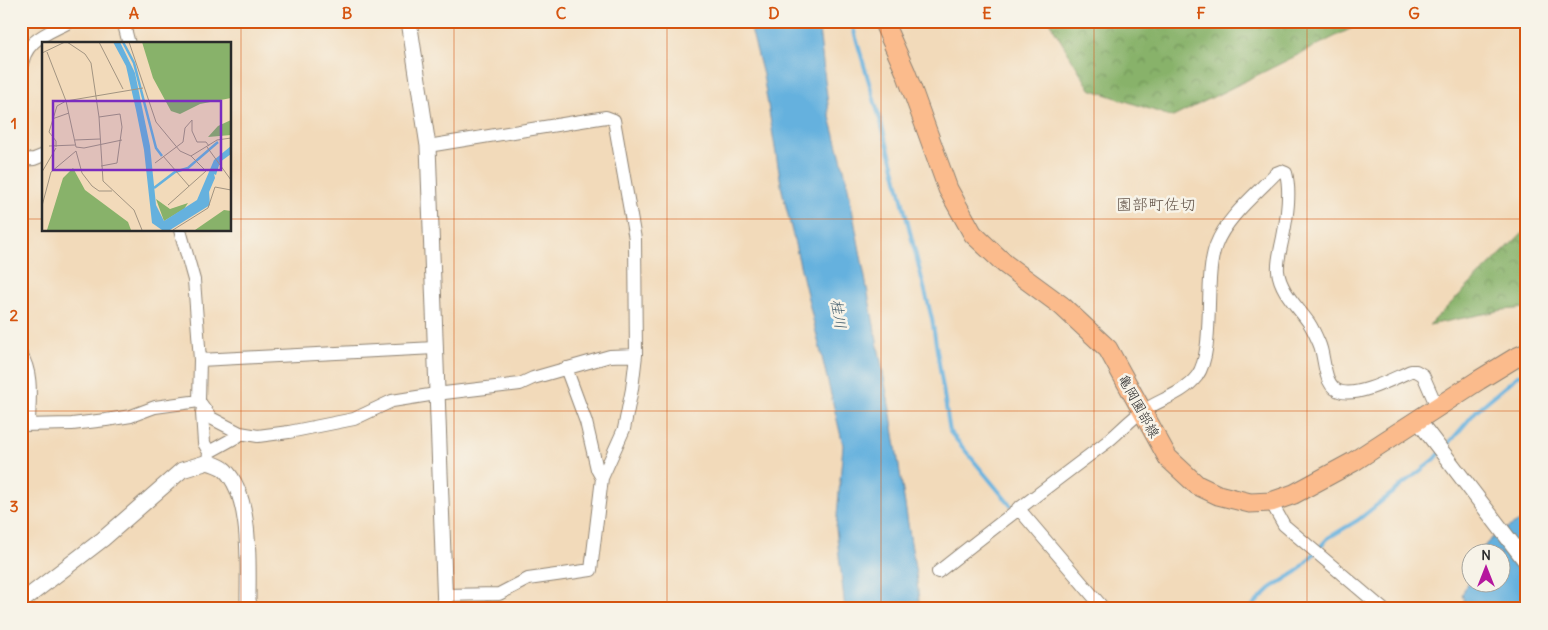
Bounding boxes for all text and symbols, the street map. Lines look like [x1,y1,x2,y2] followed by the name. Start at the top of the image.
[129,3,139,23] text: A
[342,3,353,23] text: B
[556,3,567,23] text: C
[768,3,780,23] text: D
[982,3,992,23] text: E
[1196,3,1206,23] text: F
[1408,3,1420,23] text: G
[42,42,231,231] inset map
[11,113,17,133] text: 1
[1116,194,1196,214] district label: 園部町佐切
[827,298,851,330] water label: 桂川
[10,305,19,325] text: 2
[1114,371,1164,441] street label: 亀岡園部線
[9,496,19,516] text: 3
[1460,542,1510,592] north arrow
[1481,546,1491,564] text: N

